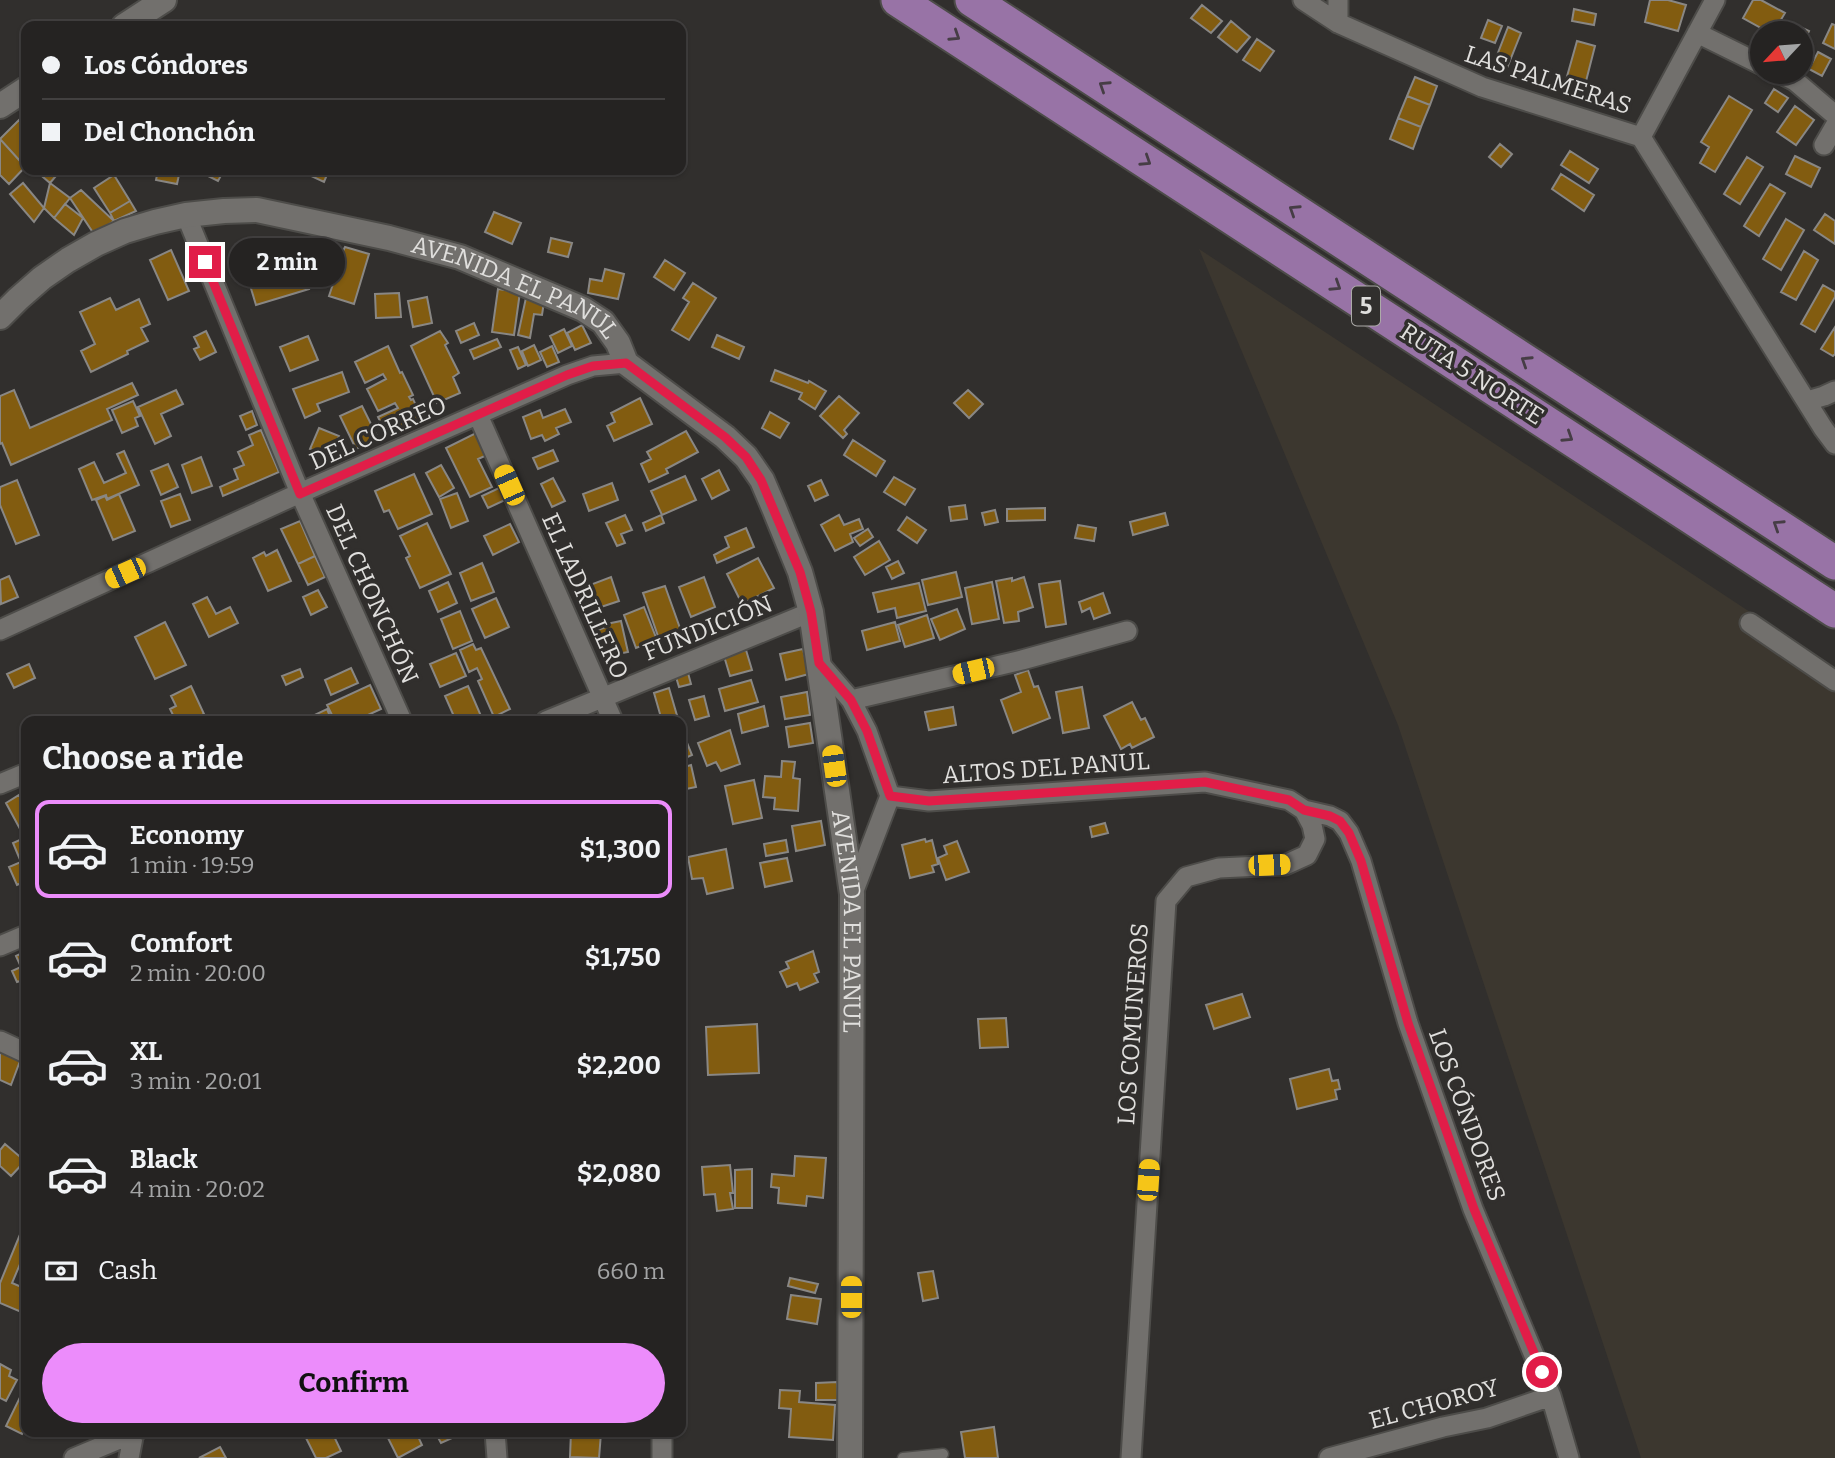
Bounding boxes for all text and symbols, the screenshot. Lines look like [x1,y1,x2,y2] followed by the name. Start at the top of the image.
[1750,21,1813,84] north arrow
[1750,21,1813,84] map controls
[948,28,961,41] one-way arrow
[1461,40,1635,120] street label: LAS PALMERAS
[84,50,248,81] text: Los Cóndores
[1098,81,1111,94] one-way arrow
[84,117,255,148] text: Del Chonchón
[1138,153,1151,166] one-way arrow
[1289,205,1302,218] one-way arrow
[408,231,624,344] street label: AVENIDA EL PANUL
[230,238,345,286] callout: 2 min
[189,246,221,278] route end
[256,248,318,276] text: 2 min
[1328,277,1341,290] one-way arrow
[1352,286,1380,326] road number: 5
[1395,317,1549,431] street label: RUTA 5 NORTE
[1520,356,1533,369] one-way arrow
[305,390,451,476] street label: DEL CORREO
[1560,428,1573,441] one-way arrow
[491,462,528,508] car
[320,500,424,688] street label: DEL CHONCHÓN
[536,509,634,683] street label: EL LADRILLERO
[1773,521,1786,534] one-way arrow
[102,555,149,591] car
[639,589,777,667] street label: FUNDICIÓN
[951,656,996,686] car
[42,739,243,777] text: Choose a ride
[821,744,848,788] car
[941,747,1151,789] street label: ALTOS DEL PANUL
[826,808,867,1033] street label: AVENIDA EL PANUL
[46,818,109,881] icon: car
[130,820,244,851] text: Economy
[580,834,661,865] text: $1,300
[130,851,255,879] text: 1 min · 19:59
[1248,854,1291,876] car
[1112,922,1154,1126] street label: LOS COMUNEROS
[46,926,109,989] icon: car
[130,928,233,959] text: Comfort
[585,942,661,973] text: $1,750
[130,959,266,987] text: 2 min · 20:00
[1423,1025,1511,1205] street label: LOS CÓNDORES
[46,1034,109,1097] icon: car
[130,1036,162,1067] text: XL
[576,1050,661,1081] text: $2,200
[130,1067,261,1095] text: 3 min · 20:01
[46,1142,109,1205] icon: car
[130,1144,198,1175] text: Black
[577,1158,661,1189] text: $2,080
[1137,1158,1160,1202] car
[130,1175,265,1203] text: 4 min · 20:02
[42,1252,80,1290] icon: cash
[98,1255,157,1286] text: Cash
[597,1257,665,1285] text: 660 m
[841,1276,862,1318] car
[42,1343,665,1423] button: Confirm
[1526,1356,1558,1388] route start
[1366,1373,1503,1435] street label: EL CHOROY

